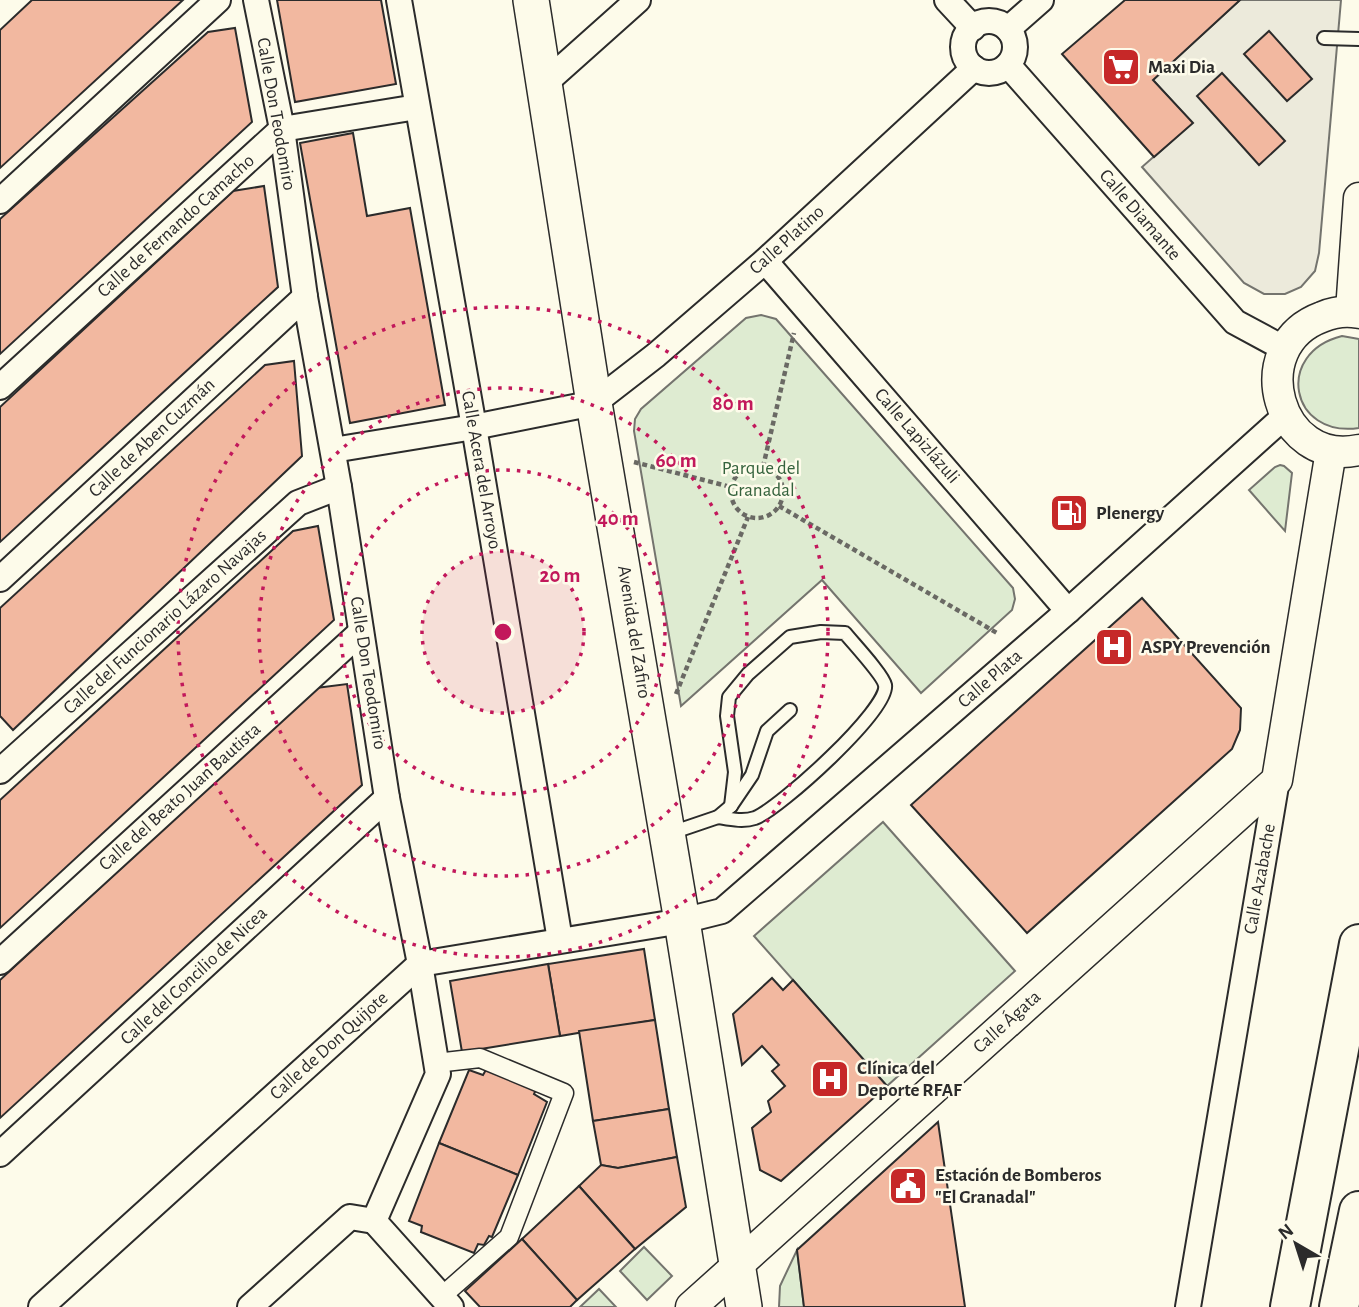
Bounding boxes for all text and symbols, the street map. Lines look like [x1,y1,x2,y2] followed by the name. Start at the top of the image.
[253,36,299,192] street label: Calle Don Teodomiro
[1100,46,1142,88] supermarket icon: Maxi Dia
[1148,58,1215,77] place label: Maxi Dia
[94,151,258,301] street label: Calle de Fernando Camacho
[1096,166,1184,264] street label: Calle Diamante
[746,202,828,278] street label: Calle Platino
[85,375,219,501] street label: Calle de Aben Cuzmán
[871,385,963,487] street label: Calle Lapizlázuli
[458,389,504,551] street label: Calle Acera del Arroyo
[712,393,754,414] text: 80 m
[655,450,697,471] text: 60 m
[722,459,800,500] park label: Parque del Granadal
[1048,492,1090,534] fuel station icon: Plenergy
[1096,504,1165,523] place label: Plenergy
[597,508,639,529] text: 40 m
[60,526,270,718] street label: Calle del Funcionario Lázaro Navajas
[614,564,654,700] street label: Avenida del Zafiro
[540,565,580,586] text: 20 m
[347,595,389,751] street label: Calle Don Teodomiro
[491,620,515,644] centre of rings
[1093,626,1135,668] hospital icon: ASPY Prevención
[1141,638,1271,657] place label: ASPY Prevención
[954,646,1026,712] street label: Calle Plata
[96,719,265,874] street label: Calle del Beato Juan Bautista
[1241,822,1279,936] street label: Calle Azabache
[117,903,271,1049] street label: Calle del Concilio de Nicea
[968,985,1045,1057] street label: Calle Ágata
[266,988,392,1104] street label: Calle de Don Quijote
[809,1058,851,1100] hospital icon: Clínica del Deporte RFAF
[857,1059,962,1100] place label: Clínica del Deporte RFAF
[887,1165,929,1207] public building icon: Estación de Bomberos "El Granadal"
[935,1166,1102,1207] place label: Estación de Bomberos "El Granadal"
[1261,1209,1331,1279] north arrow
[1275,1220,1297,1243] text: N

